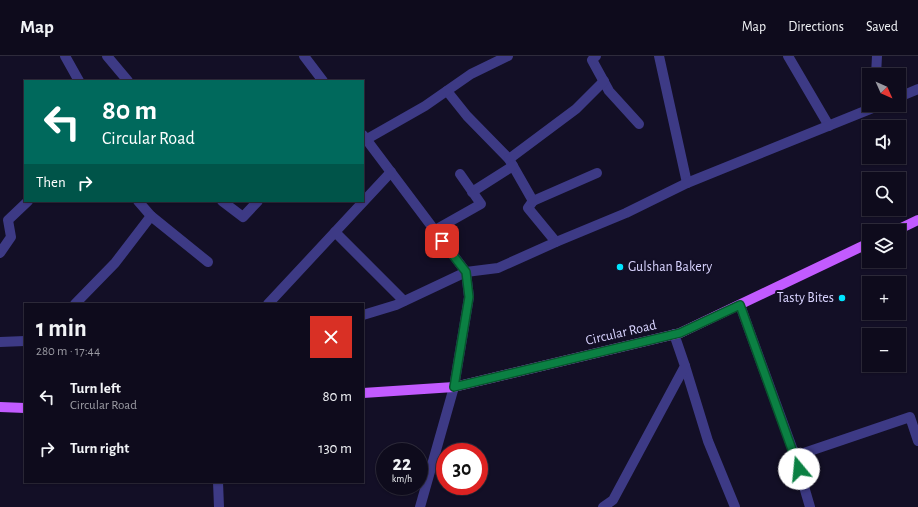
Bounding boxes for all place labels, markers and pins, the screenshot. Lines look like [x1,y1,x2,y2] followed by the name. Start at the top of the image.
[425,224,459,258] pin
[628,260,712,274] place label: Gulshan Bakery
[615,262,625,272] marker: Gulshan Bakery
[777,291,834,305] place label: Tasty Bites
[837,293,847,303] marker: Tasty Bites

